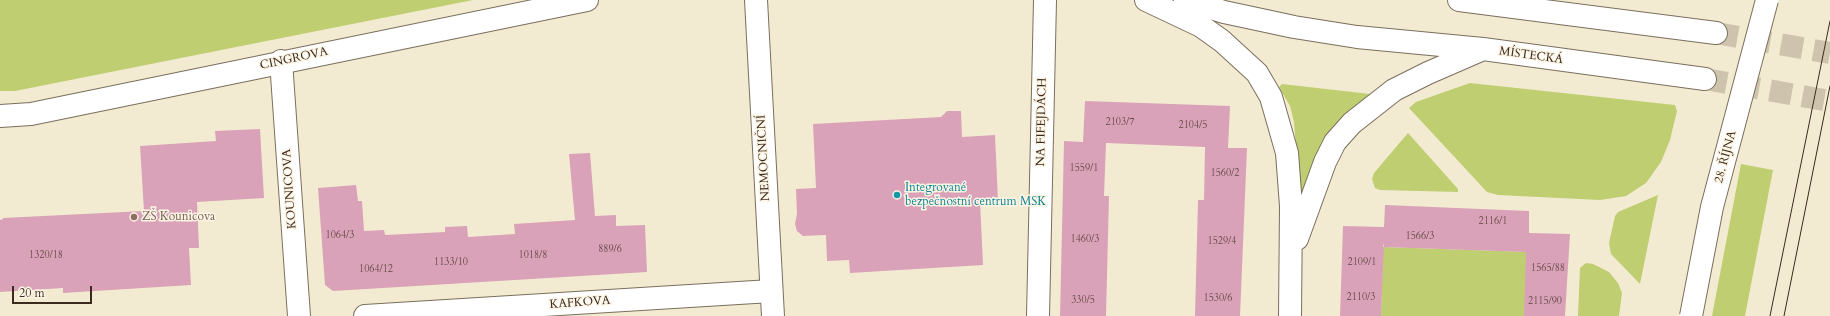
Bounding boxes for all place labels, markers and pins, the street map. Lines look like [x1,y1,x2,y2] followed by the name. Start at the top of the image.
[905,181,1046,209] place label: Integrované bezpečnostní centrum MSK
[892,190,902,200] marker: Integrované bezpečnostní centrum MSK
[142,210,215,224] place label: ZŠ Kounicova
[129,212,139,222] marker: ZŠ Kounicova

